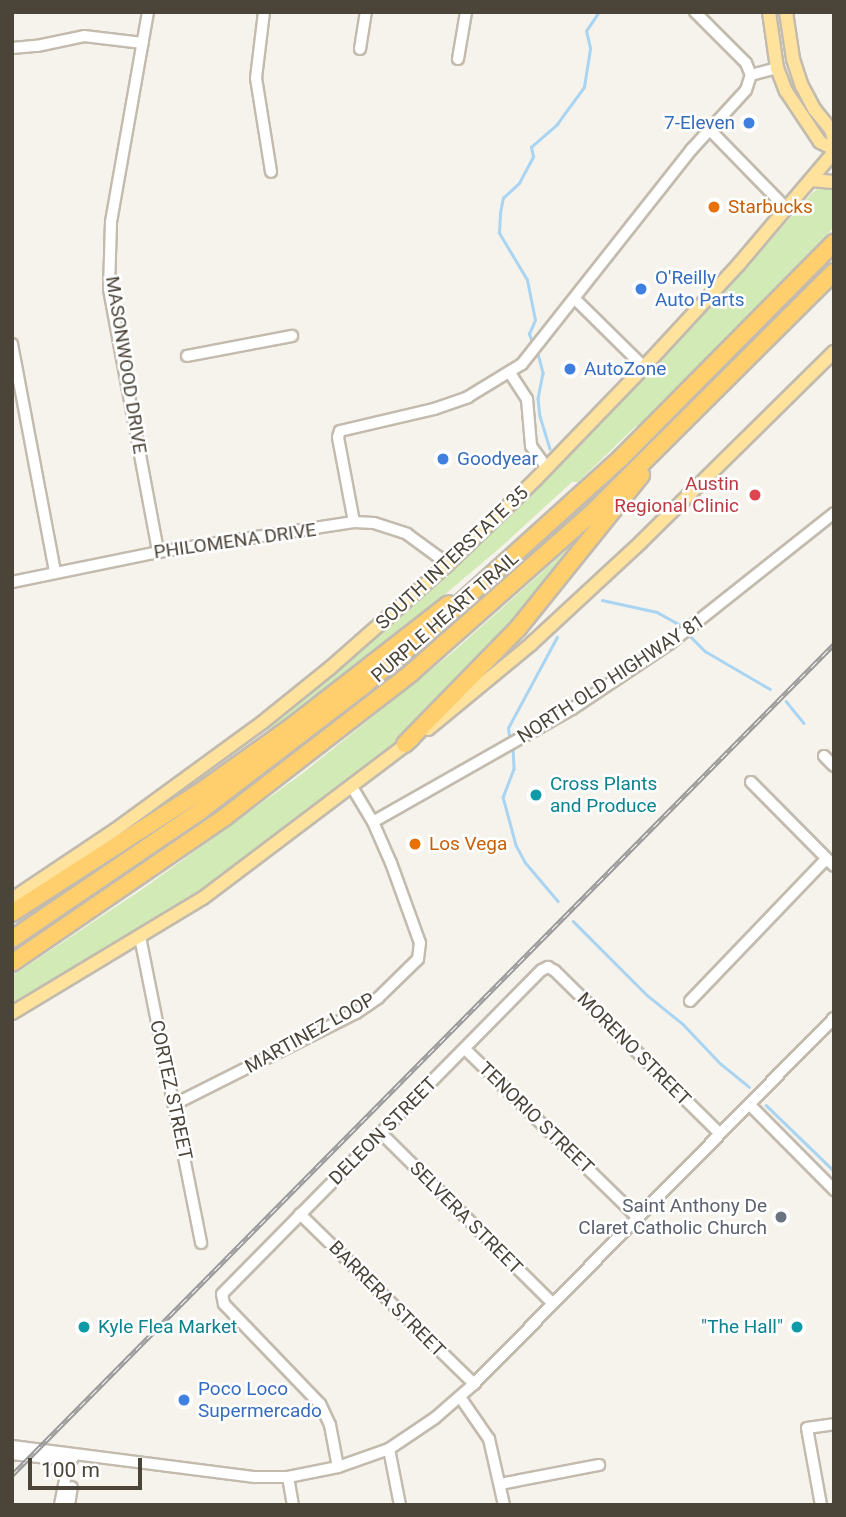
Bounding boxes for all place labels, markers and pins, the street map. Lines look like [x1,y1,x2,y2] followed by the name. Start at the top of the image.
[664,112,735,134] place label: 7-Eleven
[741,115,757,131] marker: 7-Eleven
[728,196,813,218] place label: Starbucks
[706,199,722,215] marker: Starbucks
[655,267,744,311] place label: O'Reilly Auto Parts
[633,281,649,297] marker: O'Reilly Auto Parts
[584,358,666,380] place label: AutoZone
[562,361,578,377] marker: AutoZone
[457,448,538,470] place label: Goodyear
[435,451,451,467] marker: Goodyear
[614,473,739,517] place label: Austin Regional Clinic
[745,485,765,505] marker: Austin Regional Clinic
[550,773,657,817] place label: Cross Plants and Produce
[528,787,544,803] marker: Cross Plants and Produce
[429,833,507,855] place label: Los Vega
[407,836,423,852] marker: Los Vega
[578,1195,767,1239] place label: Saint Anthony De Claret Catholic Church
[773,1209,789,1225] marker: Saint Anthony De Claret Catholic Church
[98,1316,237,1338] place label: Kyle Flea Market
[701,1316,783,1338] place label: "The Hall"
[76,1319,92,1335] marker: Kyle Flea Market
[789,1319,805,1335] marker: "The Hall"
[198,1378,322,1422] place label: Poco Loco Supermercado
[176,1392,192,1408] marker: Poco Loco Supermercado

